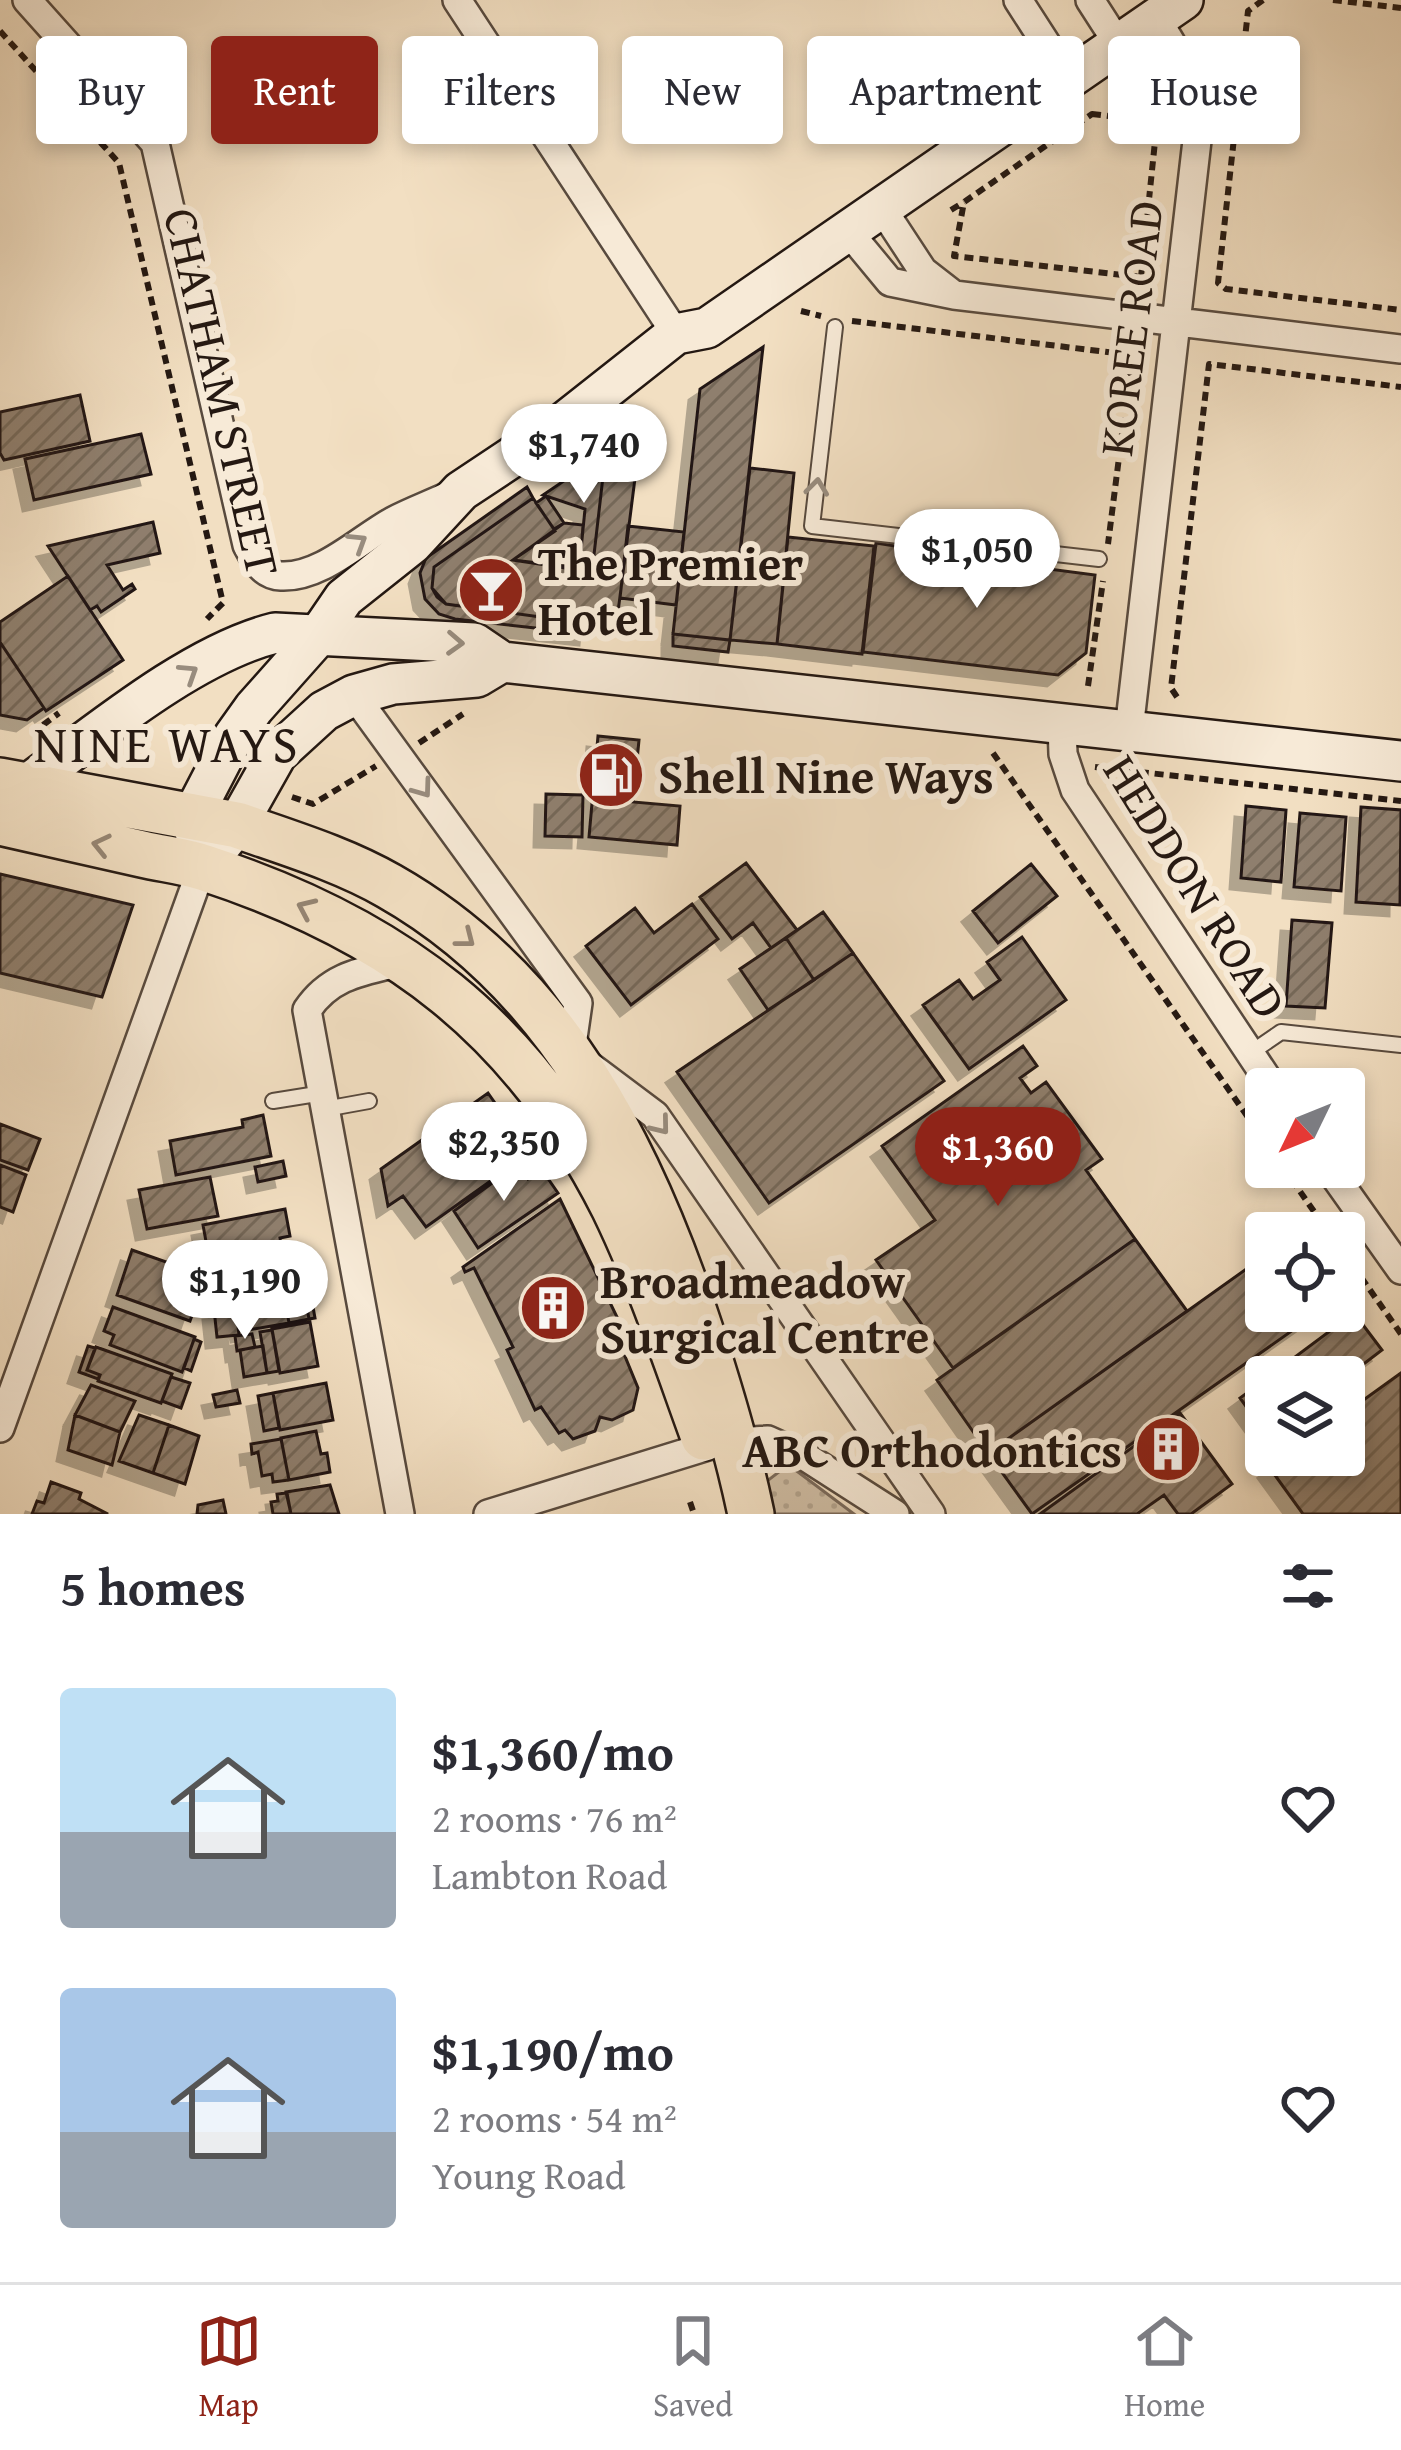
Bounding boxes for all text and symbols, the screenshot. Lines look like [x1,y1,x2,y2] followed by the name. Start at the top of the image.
[36,36,187,144] chip: Buy
[211,36,378,144] chip: Rent
[402,36,598,144] chip: Filters
[622,36,783,144] chip: New
[807,36,1084,144] chip: Apartment
[1108,36,1300,144] chip: House
[1079,196,1181,460] street label: KOREE ROAD
[146,201,300,583] street label: CHATHAM STREET
[486,404,682,506] pin: $1,740
[528,414,640,471] text: $1,740
[803,477,829,497] one-way arrow
[879,509,1075,611] pin: $1,050
[921,519,1033,576] text: $1,050
[538,527,803,653] place label: The Premier Hotel
[345,534,367,556] one-way arrow
[456,555,526,625] bar icon: The Premier Hotel
[446,630,465,656] one-way arrow
[176,665,198,687] one-way arrow
[34,706,300,781] district label: NINE WAYS
[576,740,646,810] fuel station icon: Shell Nine Ways
[658,740,994,811] place label: Shell Nine Ways
[1087,740,1305,1032] street label: HEDDON ROAD
[409,776,431,798] one-way arrow
[91,833,111,858] one-way arrow
[297,899,318,923] one-way arrow
[453,925,475,947] one-way arrow
[1245,1068,1365,1188] north arrow
[1245,1068,1365,1476] map controls
[406,1102,602,1204] pin: $2,350
[900,1107,1096,1209] pin: $1,360
[448,1112,560,1169] text: $2,350
[647,1112,668,1134] one-way arrow
[942,1117,1054,1174] text: $1,360
[1245,1212,1365,1332] button: locate
[147,1240,343,1342] pin: $1,190
[600,1245,929,1371] place label: Broadmeadow Surgical Centre
[189,1250,301,1307] text: $1,190
[518,1273,588,1343] building icon: Broadmeadow Surgical Centre
[1245,1356,1365,1476] button: layers
[742,1414,1122,1485] place label: ABC Orthodontics
[1133,1414,1203,1484] building icon: ABC Orthodontics
[60,1549,246,1624] text: 5 homes
[1275,1553,1341,1619] icon: filters
[432,1714,674,1789] text: $1,360/mo
[156,1736,300,1880] icon: home
[1275,1775,1341,1841] icon: heart
[432,1789,677,1846] text: 2 rooms · 76 m²
[432,1846,667,1903] text: Lambton Road
[432,2014,674,2089] text: $1,190/mo
[156,2036,300,2180] icon: home
[1275,2075,1341,2141] icon: heart
[432,2089,677,2146] text: 2 rooms · 54 m²
[432,2146,626,2203] text: Young Road
[196,2308,262,2428] tab: Map
[653,2308,733,2428] tab: Saved
[1124,2308,1205,2428] tab: Home

